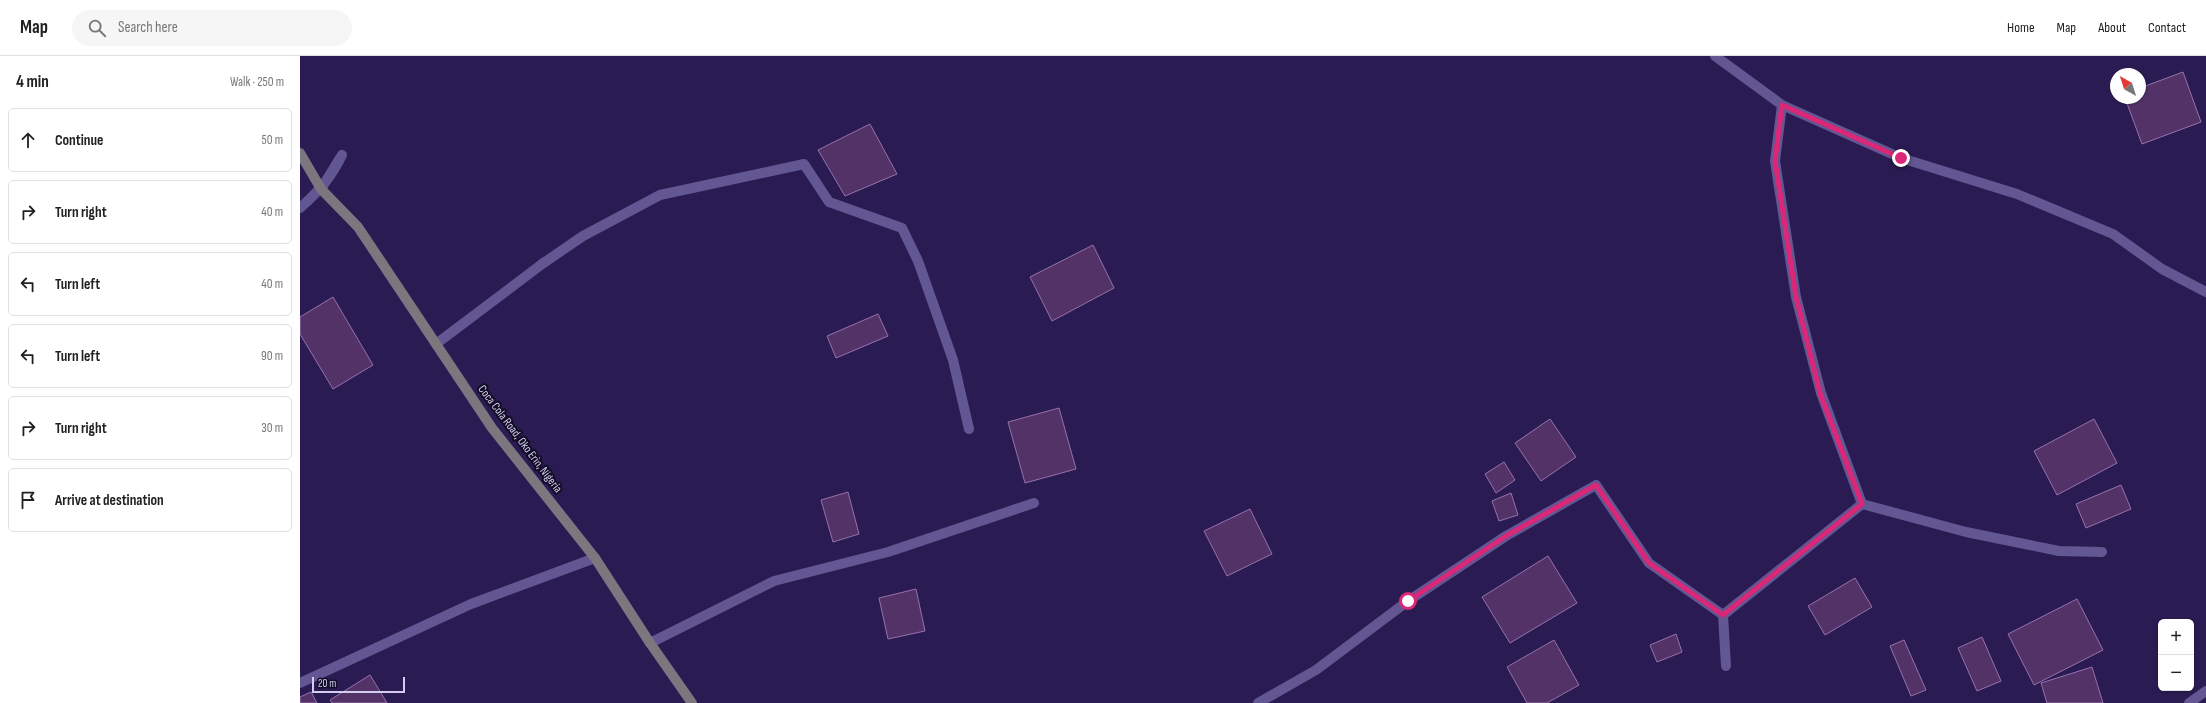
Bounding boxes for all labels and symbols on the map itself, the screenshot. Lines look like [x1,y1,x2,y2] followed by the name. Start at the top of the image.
[2110,68,2146,104] north arrow
[1892,149,1910,167] route end
[475,382,566,496] street label: Coca Cola Road, Oko Erin, Nigeria
[1399,592,1417,610] route start
[312,675,405,694] scale bar

